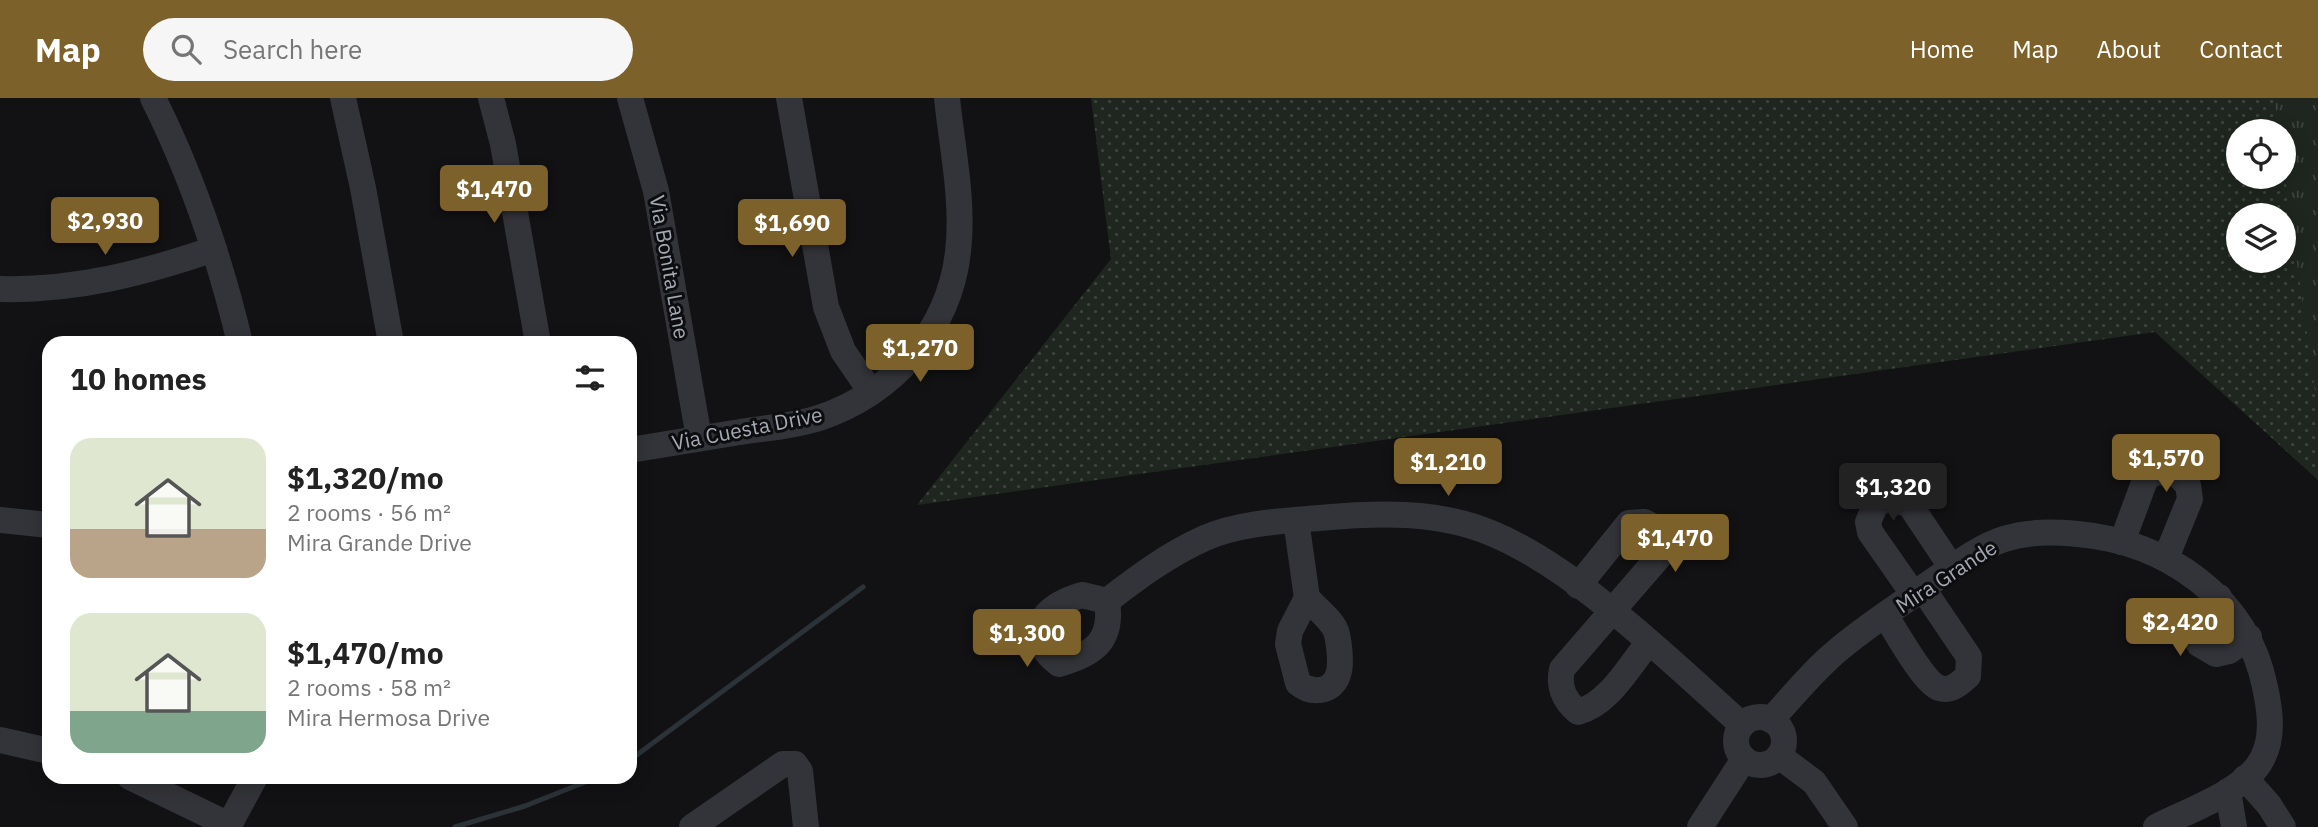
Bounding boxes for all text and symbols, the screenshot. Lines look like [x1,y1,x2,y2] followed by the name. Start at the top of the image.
[143,18,633,81] search box
[35,28,101,71] text: Map
[167,30,205,68] icon: search
[223,32,362,66] text: Search here
[1910,33,1974,65] text: Home
[2012,33,2058,65] text: Map
[2096,33,2161,65] text: About
[2199,33,2283,65] text: Contact
[2226,119,2296,273] map controls
[2226,119,2296,189] button: locate
[437,166,551,225] pin: $1,470
[456,173,532,203] text: $1,470
[644,193,696,341] street label: Via Bonita Lane
[48,198,162,257] pin: $2,930
[735,200,849,259] pin: $1,690
[2226,203,2296,273] button: layers
[67,205,143,235] text: $2,930
[754,207,830,237] text: $1,690
[863,324,977,384] pin: $1,270
[882,332,958,362] text: $1,270
[70,359,207,398] text: 10 homes
[571,359,609,397] icon: filters
[669,400,825,456] street label: Via Cuesta Drive
[2109,434,2223,494] pin: $1,570
[1391,438,1505,498] pin: $1,210
[2128,442,2204,472] text: $1,570
[1410,446,1486,476] text: $1,210
[287,458,444,497] text: $1,320/mo
[1836,464,1950,523] pin: $1,320
[126,466,210,550] icon: home
[1855,471,1931,501] text: $1,320
[287,497,451,527] text: 2 rooms · 56 m²
[1618,514,1732,574] pin: $1,470
[1637,522,1713,552] text: $1,470
[287,527,472,557] text: Mira Grande Drive
[1890,533,2002,619] street label: Mira Grande
[2123,598,2237,658] pin: $2,420
[2142,606,2218,636] text: $2,420
[970,610,1084,669] pin: $1,300
[989,617,1065,647] text: $1,300
[287,633,444,672] text: $1,470/mo
[126,641,210,725] icon: home
[287,672,451,702] text: 2 rooms · 58 m²
[287,702,490,732] text: Mira Hermosa Drive

